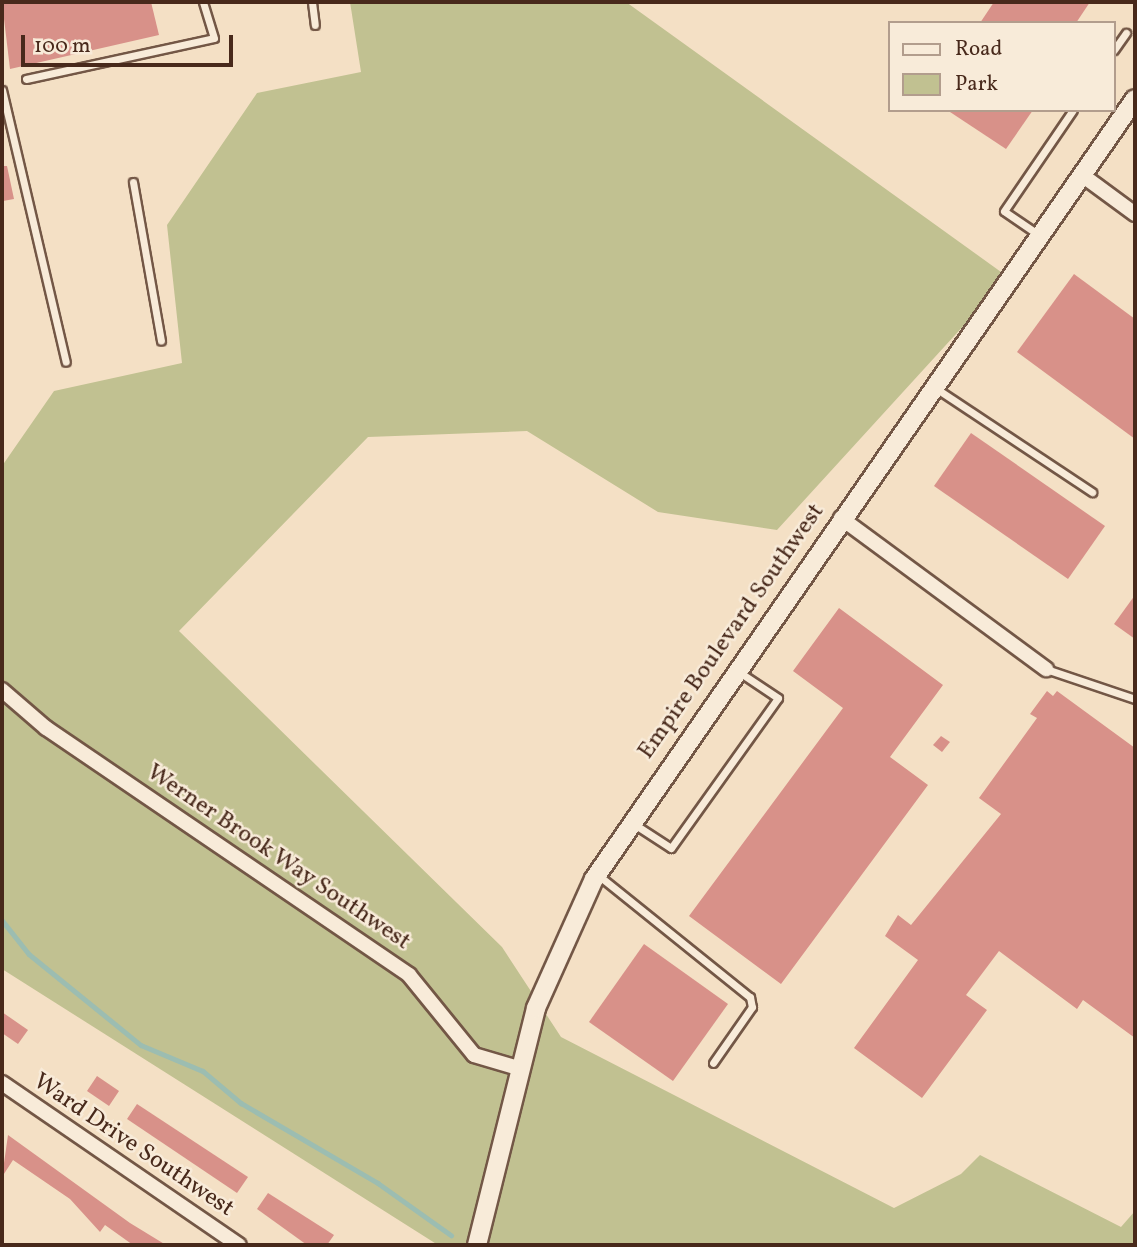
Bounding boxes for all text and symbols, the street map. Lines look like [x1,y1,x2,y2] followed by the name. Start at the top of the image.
[24,21,236,65] scale bar
[888,21,1116,112] legend
[34,32,91,61] text: 100 m
[955,35,1002,64] text: Road
[955,70,998,99] text: Park
[633,499,831,765] street label: Empire Boulevard Southwest
[140,758,416,958] street label: Werner Brook Way Southwest
[27,1068,239,1224] street label: Ward Drive Southwest

